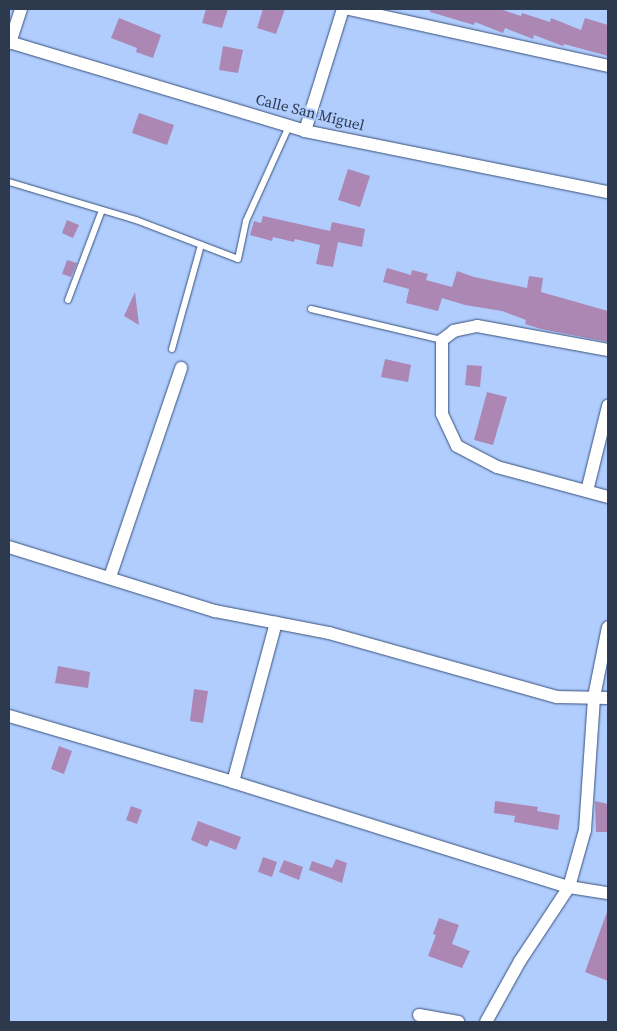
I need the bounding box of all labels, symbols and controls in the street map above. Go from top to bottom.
street label: Calle San Miguel [254,90,366,134]

